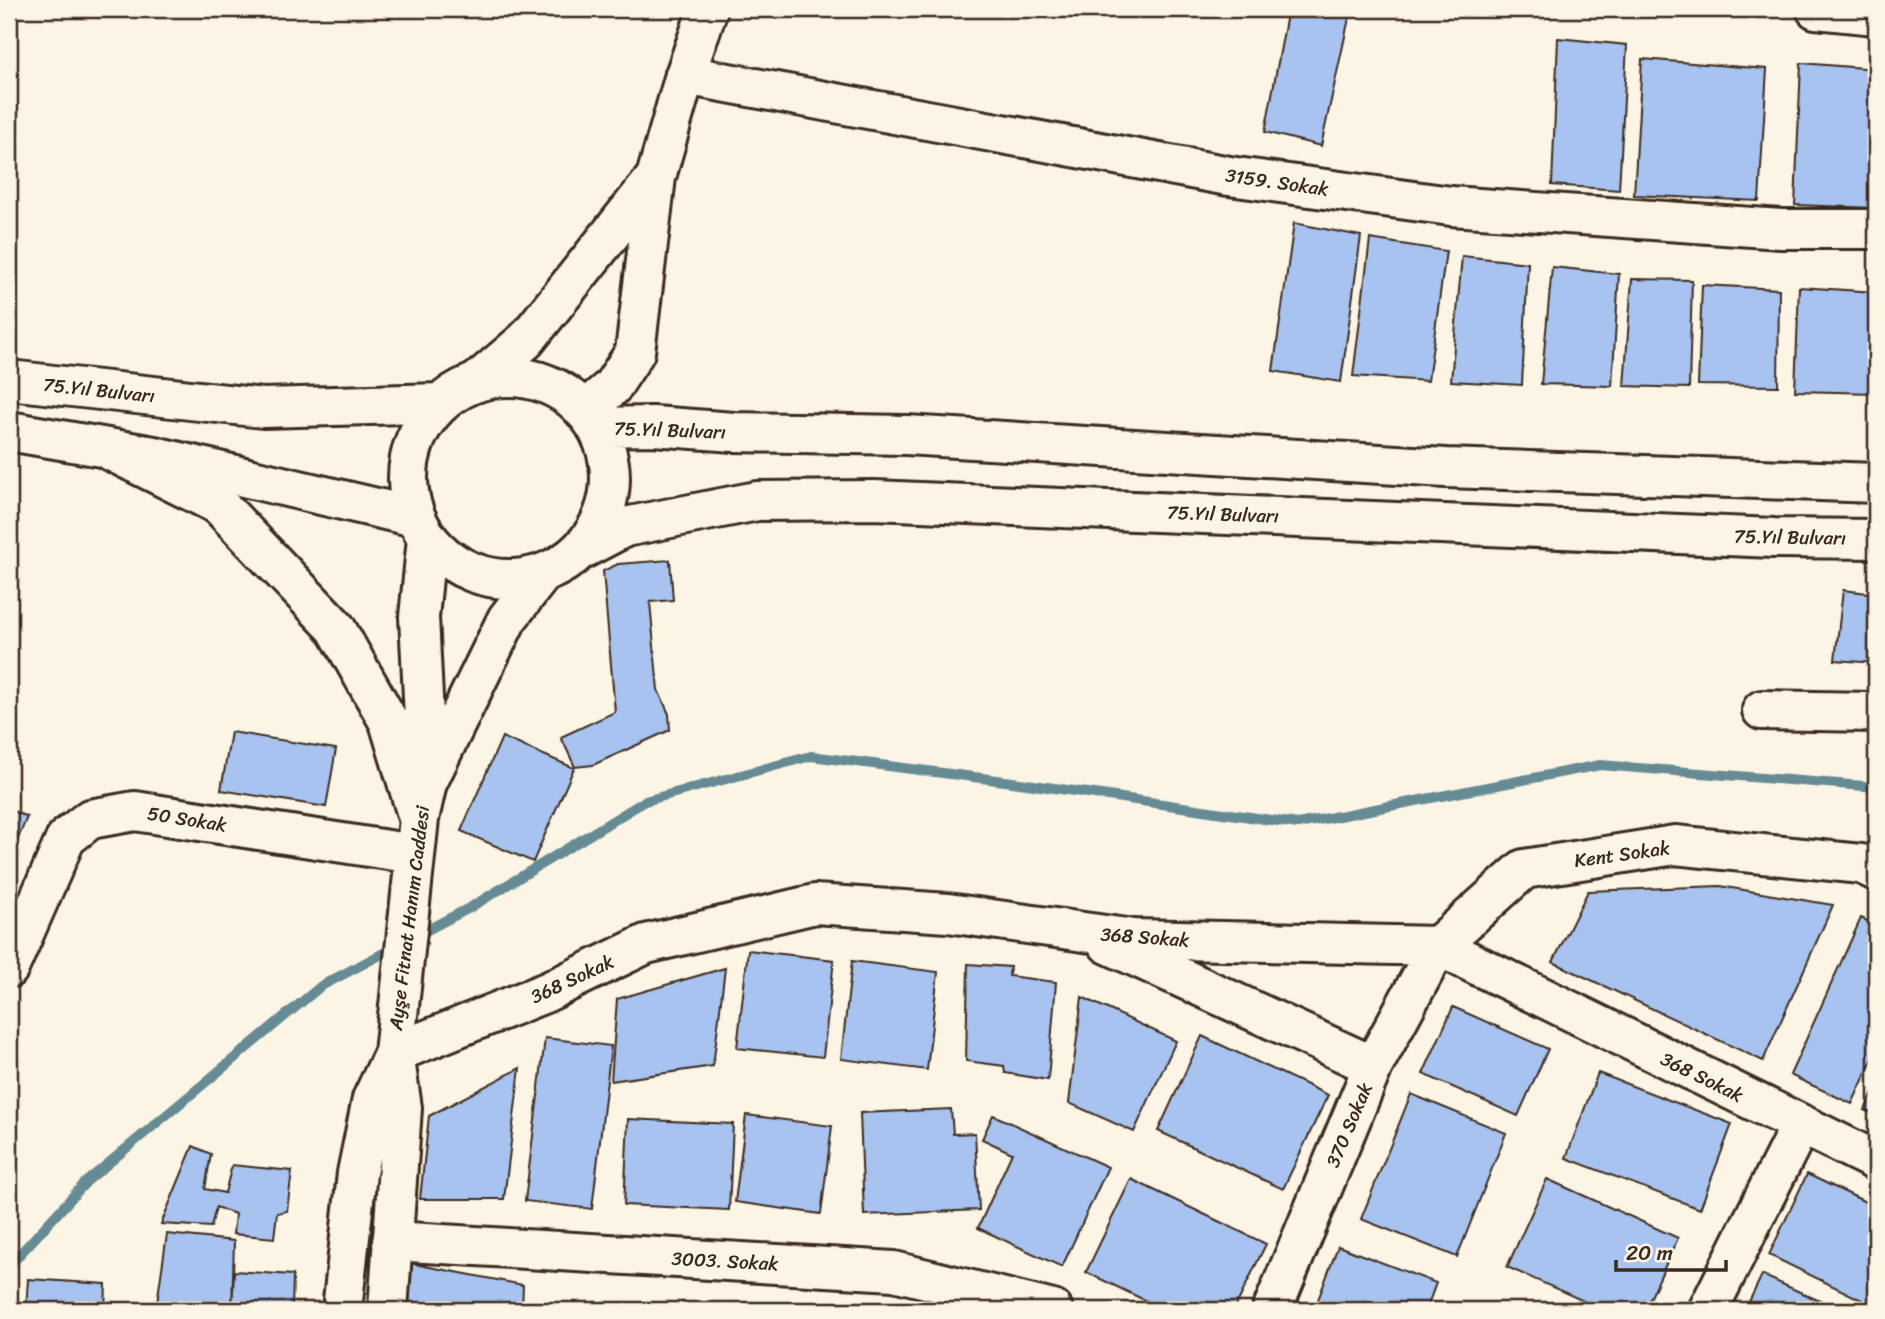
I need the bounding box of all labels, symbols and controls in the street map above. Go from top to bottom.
street label: 3159. Sokak [1223,158,1331,206]
street label: 75.Yıl Bulvarı [41,368,157,412]
street label: 75.Yıl Bulvarı [613,412,727,448]
street label: 75.Yıl Bulvarı [1166,496,1280,532]
street label: 75.Yıl Bulvarı [1734,520,1846,554]
street label: 50 Sokak [145,796,229,842]
street label: Ayşe Fitnat Hanım Caddesi [379,803,439,1033]
street label: Kent Sokak [1572,831,1673,877]
street label: 368 Sokak [1099,917,1191,957]
street label: 368 Sokak [525,945,619,1013]
street label: 368 Sokak [1655,1043,1749,1111]
street label: 370 Sokak [1316,1077,1382,1173]
scale bar [1616,1228,1726,1272]
text: 20 m [1626,1234,1673,1272]
street label: 3003. Sokak [671,1242,779,1280]

